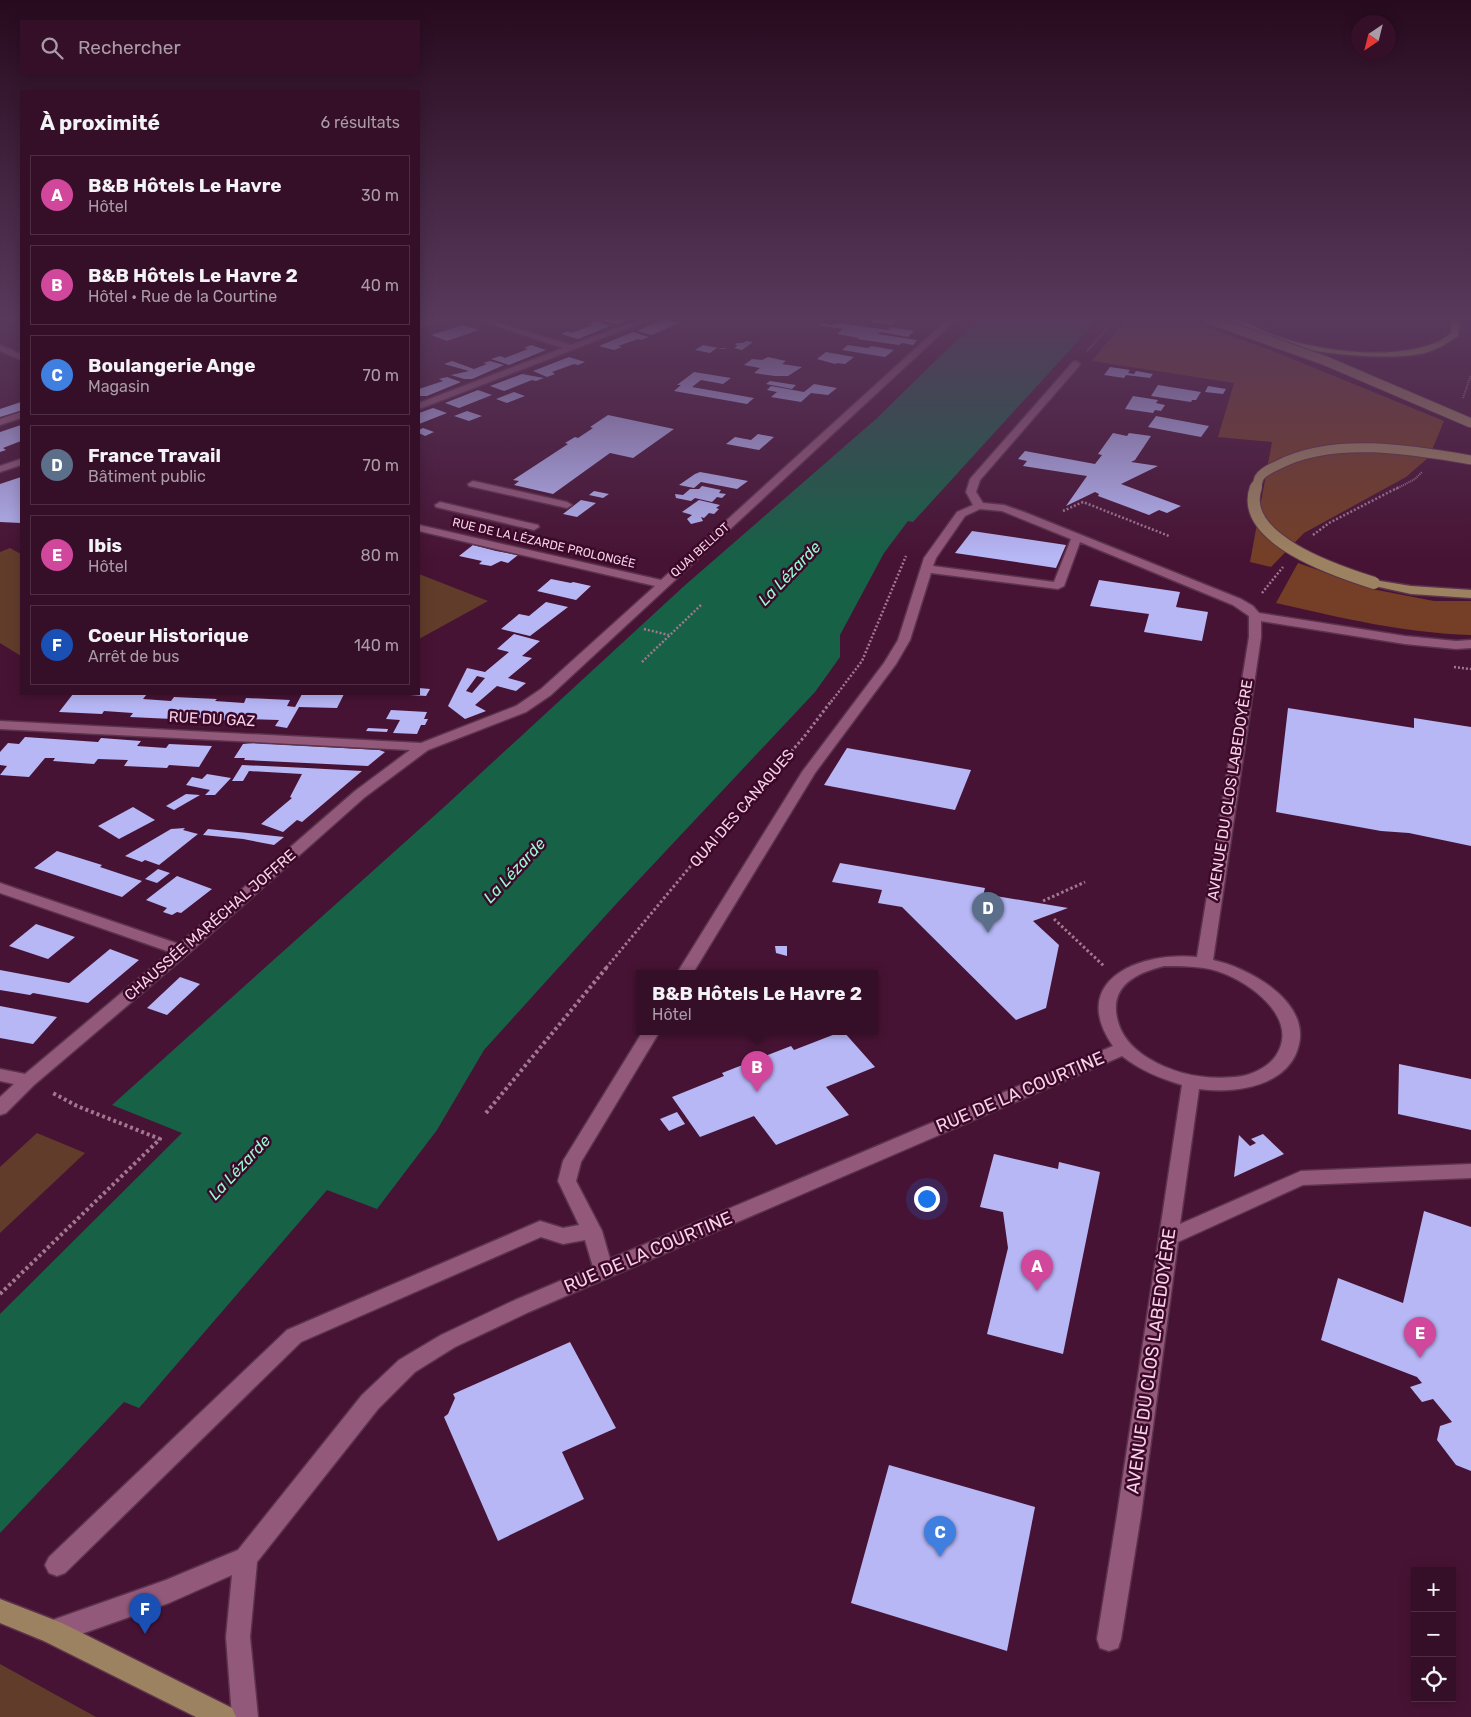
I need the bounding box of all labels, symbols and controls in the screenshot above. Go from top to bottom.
north arrow [1351,15,1396,60]
search box [20,20,420,75]
icon: search [38,34,66,62]
text: Rechercher [78,36,181,59]
text: À proximité [40,110,160,135]
text: 6 résultats [320,113,400,132]
text: B&B Hôtels Le Havre [88,174,282,197]
text: A [51,186,63,205]
text: 30 m [361,186,399,205]
text: Hôtel [88,197,128,216]
text: B&B Hôtels Le Havre 2 [88,264,298,287]
text: B [51,276,63,295]
text: 40 m [361,276,399,295]
text: Hôtel · Rue de la Courtine [88,287,277,306]
text: Boulangerie Ange [88,354,255,377]
text: C [51,366,63,385]
text: 70 m [362,366,399,385]
text: Magasin [88,377,150,396]
text: France Travail [88,444,221,467]
text: D [51,456,63,475]
text: 70 m [362,456,399,475]
text: Bâtiment public [88,467,206,486]
street label: RUE DE LA LÉZARDE PROLONGÉE [451,515,637,571]
street label: QUAI BELLOT [668,520,732,580]
text: Ibis [88,534,122,557]
water label: La Lézarde [754,537,825,609]
text: E [52,546,62,565]
text: 80 m [361,546,399,565]
text: Hôtel [88,557,128,576]
text: Coeur Historique [88,624,249,647]
text: F [52,636,62,655]
text: 140 m [354,636,399,655]
text: Arrêt de bus [88,647,180,666]
street label: AVENUE DU CLOS LABEDOYÈRE [1204,678,1256,902]
street label: RUE DU GAZ [168,708,256,730]
street label: QUAI DES CANAQUES [686,745,798,871]
water label: La Lézarde [480,834,549,907]
street label: CHAUSSÉE MARÉCHAL JOFFRE [121,846,299,1004]
pin: D [972,892,1004,933]
popup [636,970,878,1035]
text: B&B Hôtels Le Havre 2 [652,982,862,1005]
text: Hôtel [652,1005,692,1024]
street label: RUE DE LA COURTINE [933,1047,1107,1137]
pin: B [741,1051,773,1092]
water label: La Lézarde [205,1131,274,1204]
your location [914,1186,940,1212]
street label: RUE DE LA COURTINE [561,1207,735,1297]
street label: AVENUE DU CLOS LABEDOYÈRE [1121,1227,1181,1495]
pin: A [1021,1250,1053,1291]
pin: E [1404,1317,1436,1358]
pin: C [924,1516,956,1557]
map controls [1411,1567,1456,1702]
button: + [1411,1567,1456,1612]
pin: F [129,1593,161,1634]
button: − [1411,1612,1456,1657]
button: locate [1411,1657,1456,1702]

